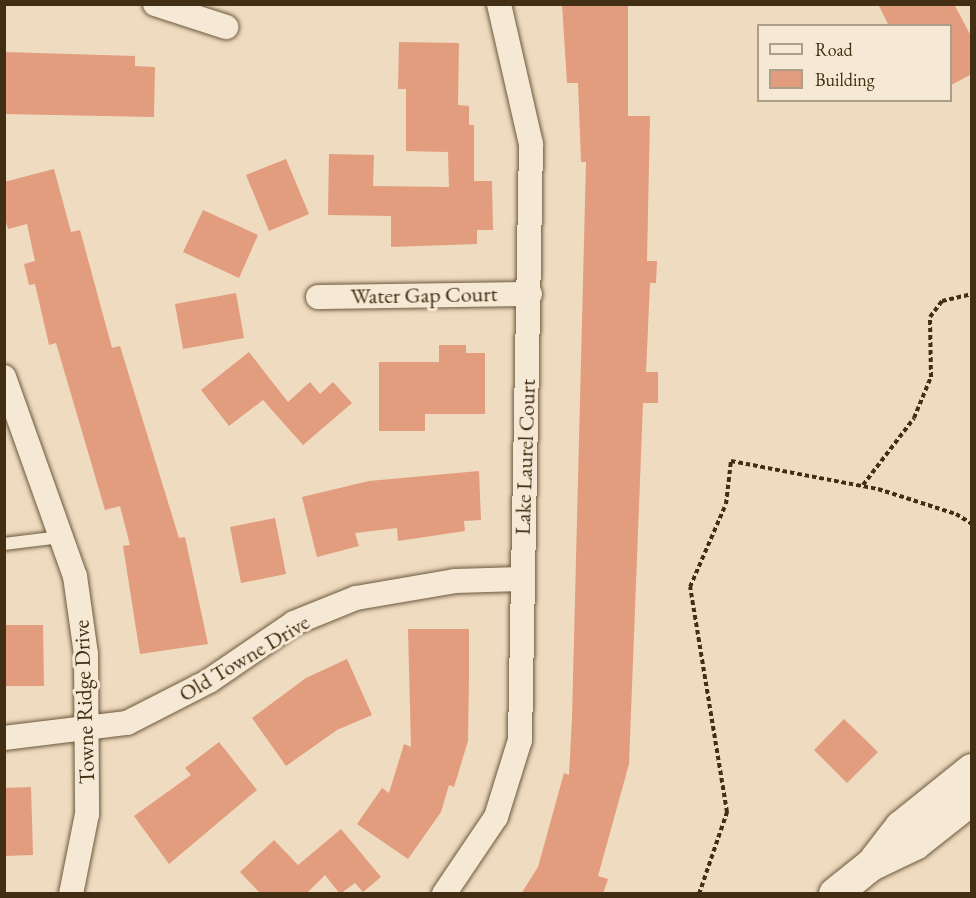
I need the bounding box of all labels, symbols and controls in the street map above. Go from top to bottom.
legend [757,24,952,102]
text: Road [815,38,853,61]
text: Building [815,68,875,91]
street label: Water Gap Court [350,281,498,309]
street label: Lake Laurel Court [509,379,541,535]
street label: Old Towne Drive [174,609,314,707]
street label: Towne Ridge Drive [68,619,100,785]

